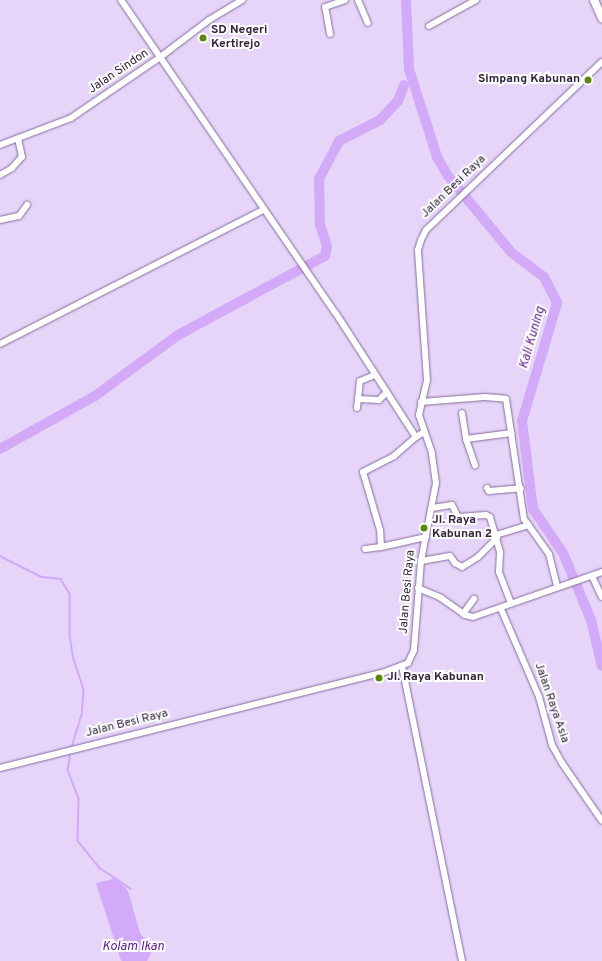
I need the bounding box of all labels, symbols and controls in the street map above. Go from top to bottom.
place label: SD Negeri Kertirejo [211,24,267,52]
marker: SD Negeri Kertirejo [198,33,208,43]
street label: Jalan Sindon [86,47,152,97]
place label: Simpang Kabunan [478,73,580,87]
marker: Simpang Kabunan [583,75,593,85]
street label: Jalan Besi Raya [419,152,489,222]
water label: Kali Kuning [517,305,549,371]
place label: Jl. Raya Kabunan 2 [432,514,492,542]
marker: Jl. Raya Kabunan 2 [419,523,429,533]
street label: Jalan Besi Raya [397,549,419,635]
street label: Jalan Raya Asia [530,661,572,745]
place label: Jl. Raya Kabunan [387,671,484,685]
marker: Jl. Raya Kabunan [374,673,384,683]
street label: Jalan Besi Raya [84,707,170,741]
water label: Kolam Ikan [102,939,164,955]

